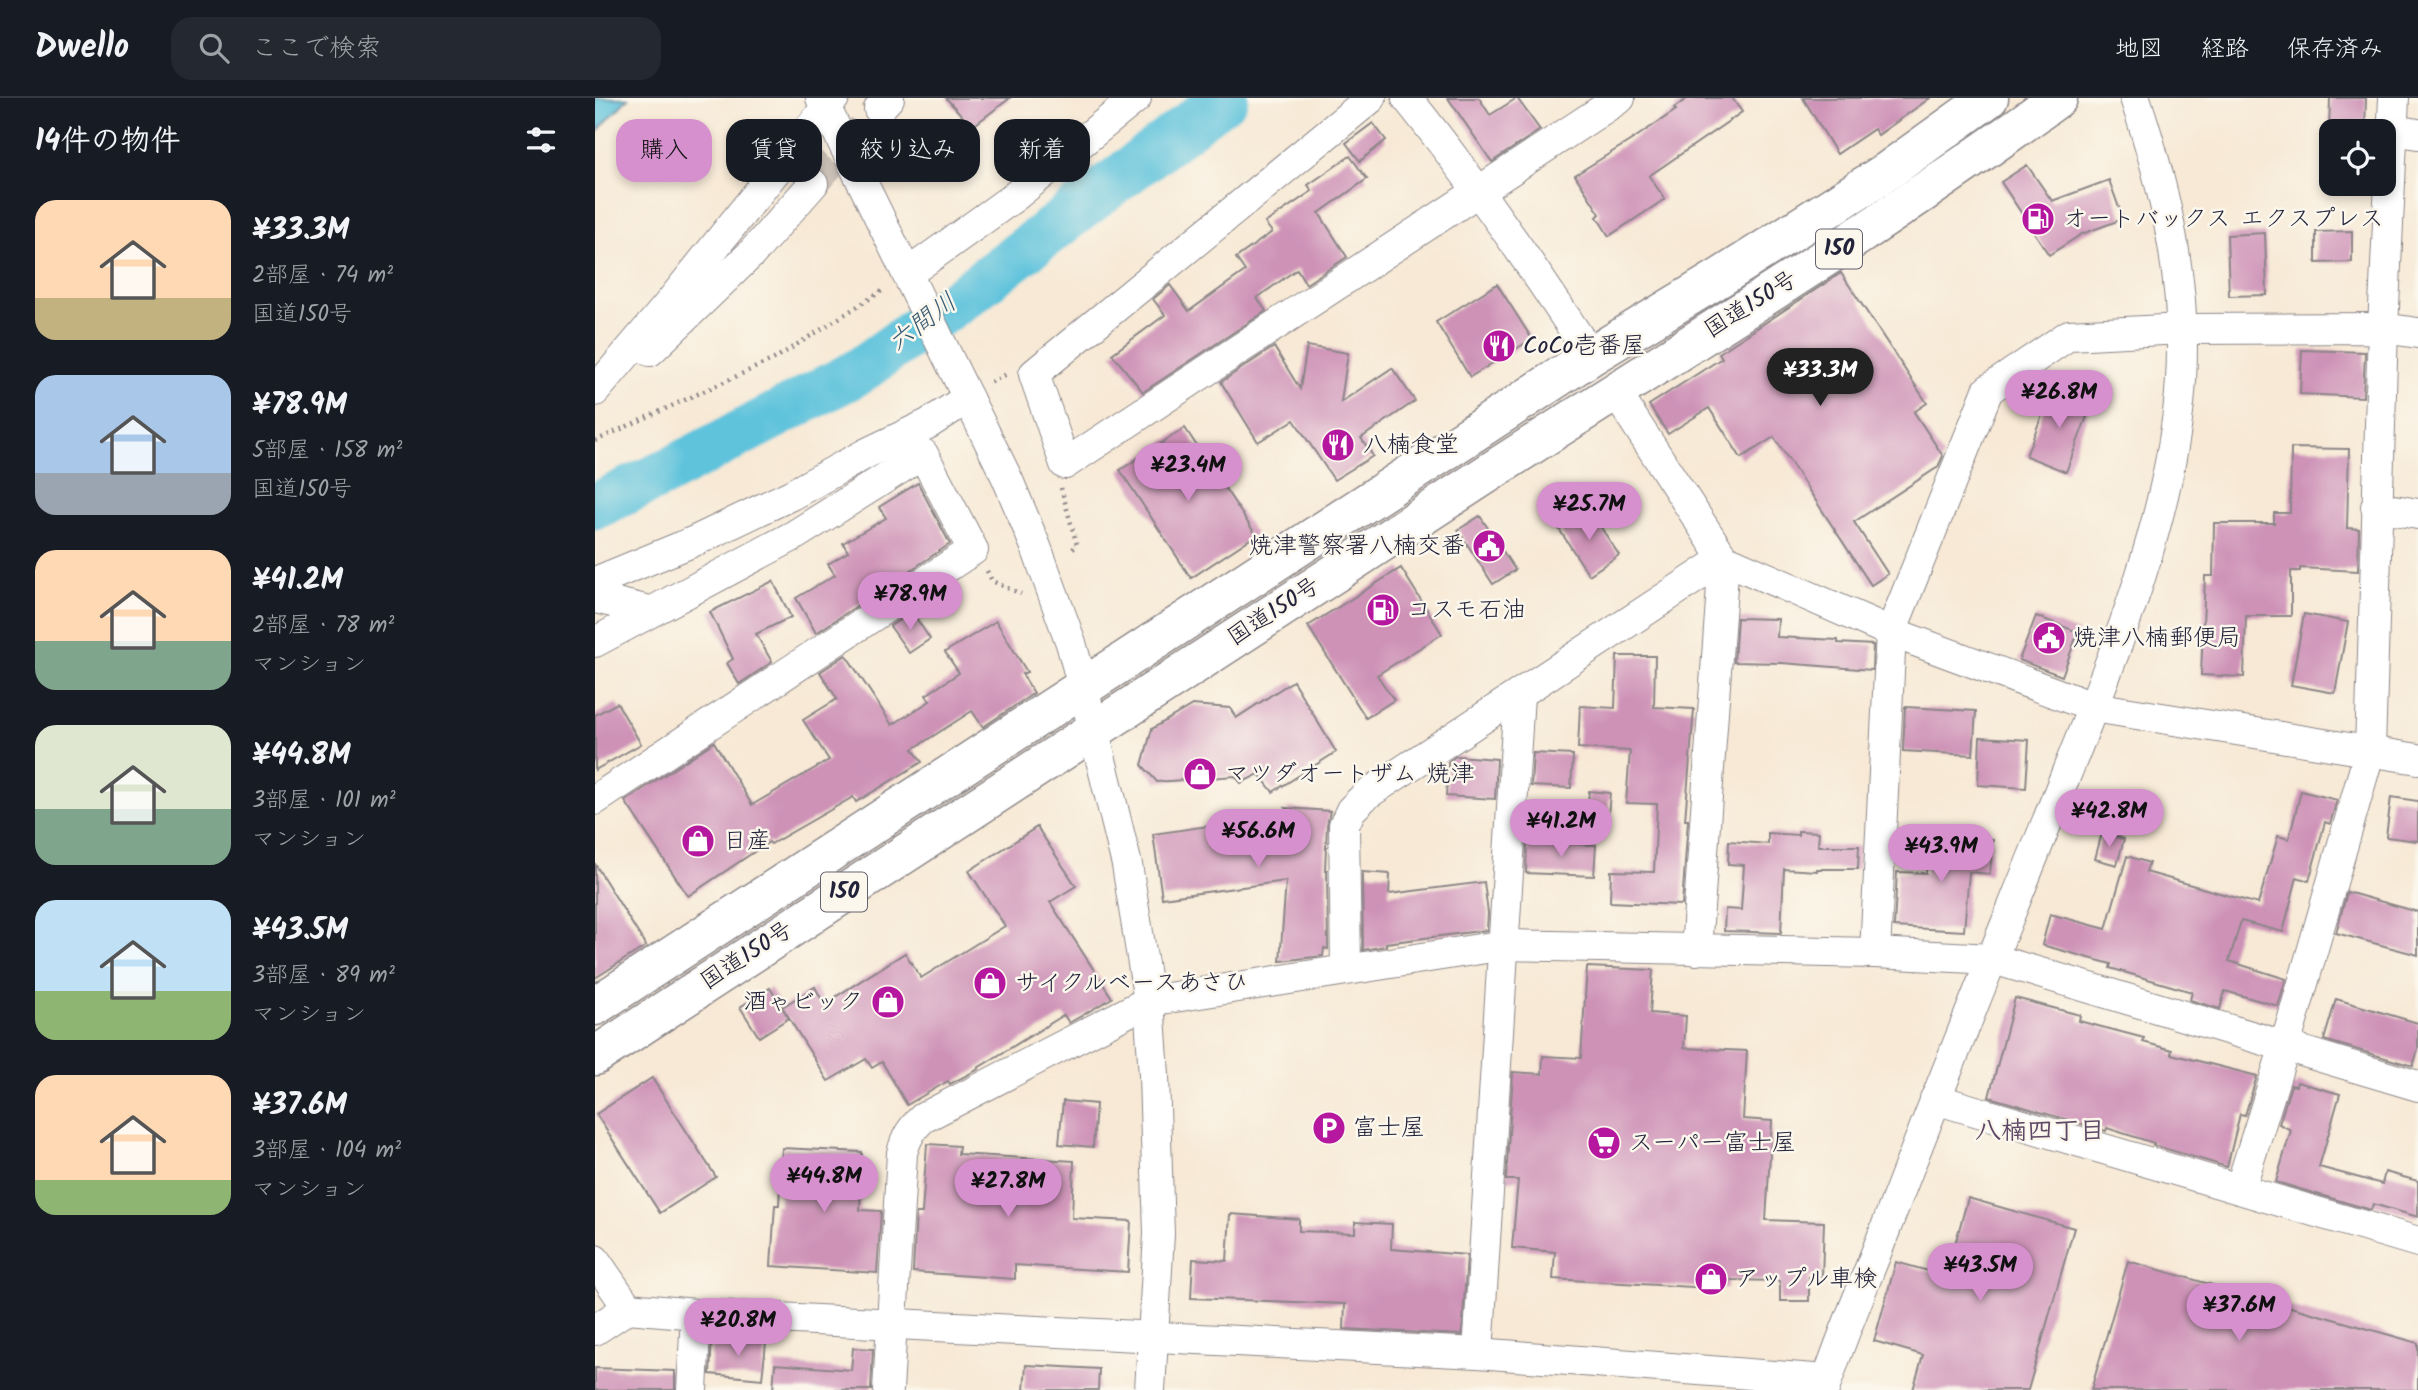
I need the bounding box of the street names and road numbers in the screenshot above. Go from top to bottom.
road number: 150 [1816,230,1862,268]
street label: 国道150号 [1696,261,1806,349]
street label: 国道150号 [1220,567,1328,657]
road number: 150 [821,872,867,912]
street label: 国道150号 [693,911,801,1001]

